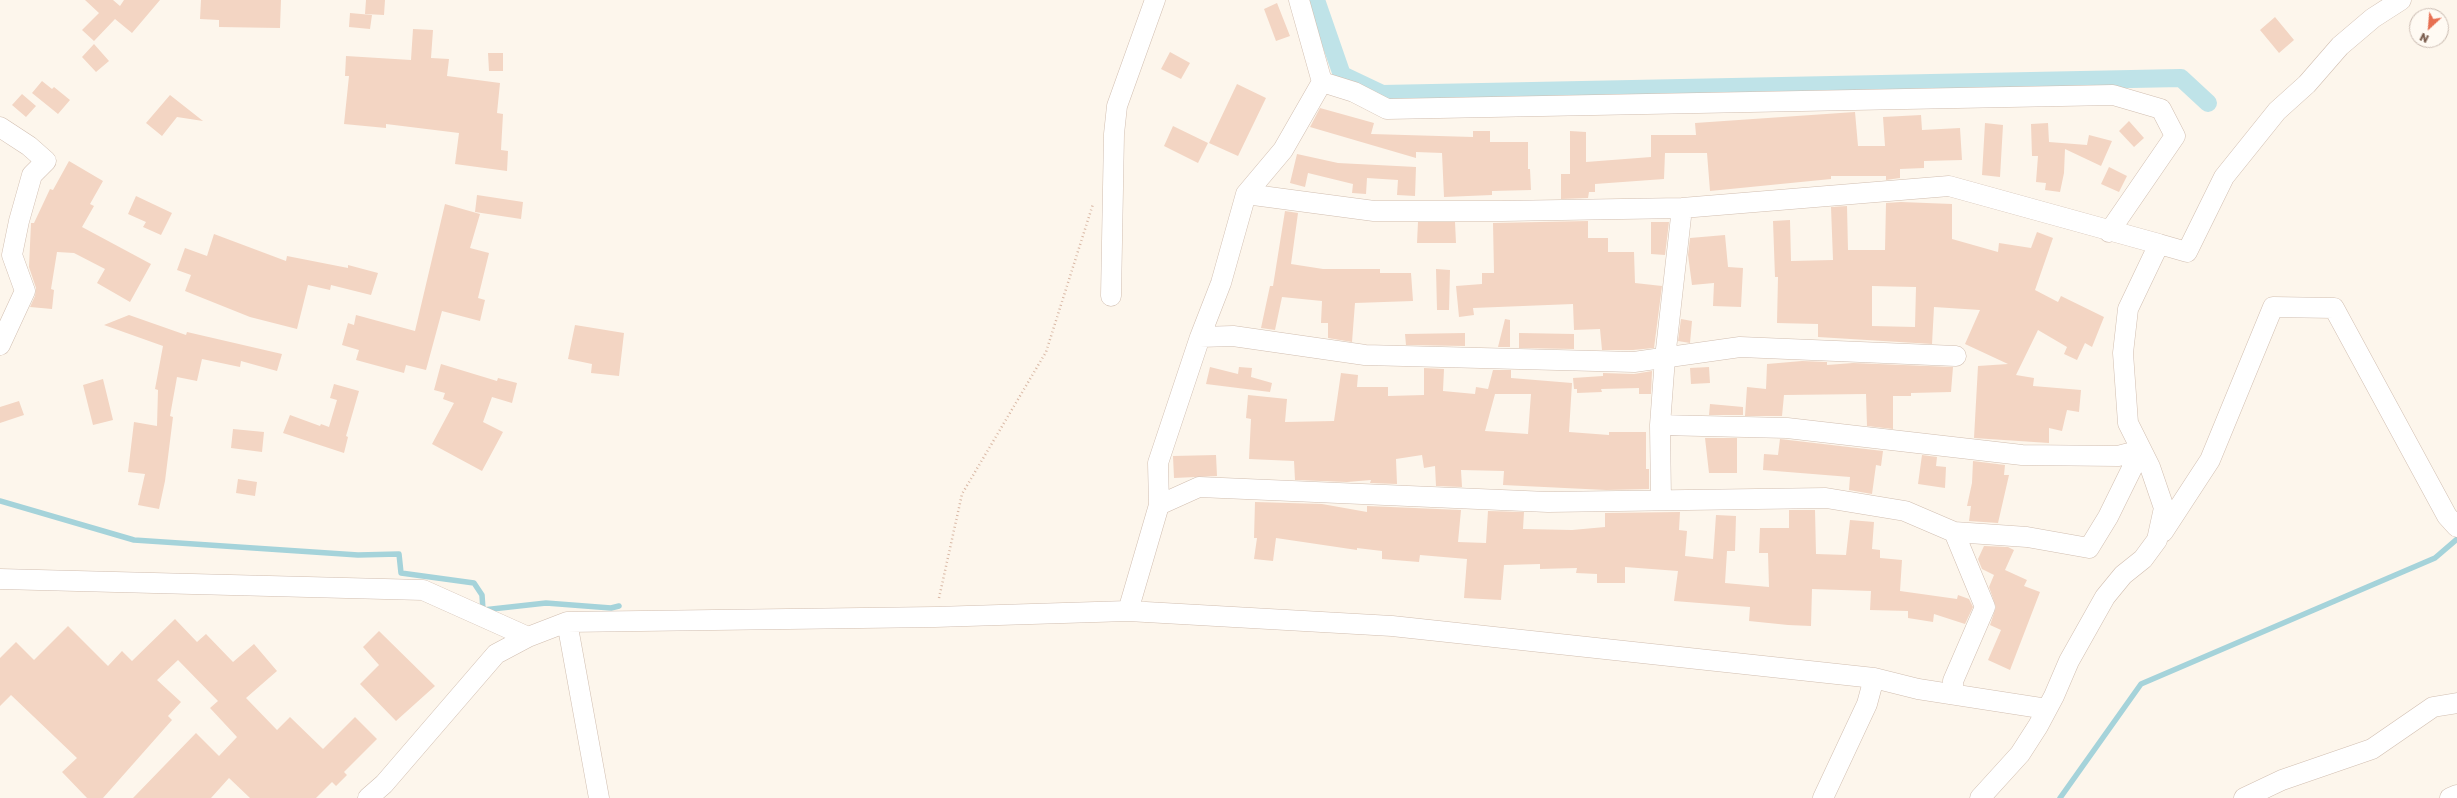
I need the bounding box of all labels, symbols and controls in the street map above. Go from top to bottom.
north arrow [2409,8,2449,48]
text: N [2417,31,2431,46]

